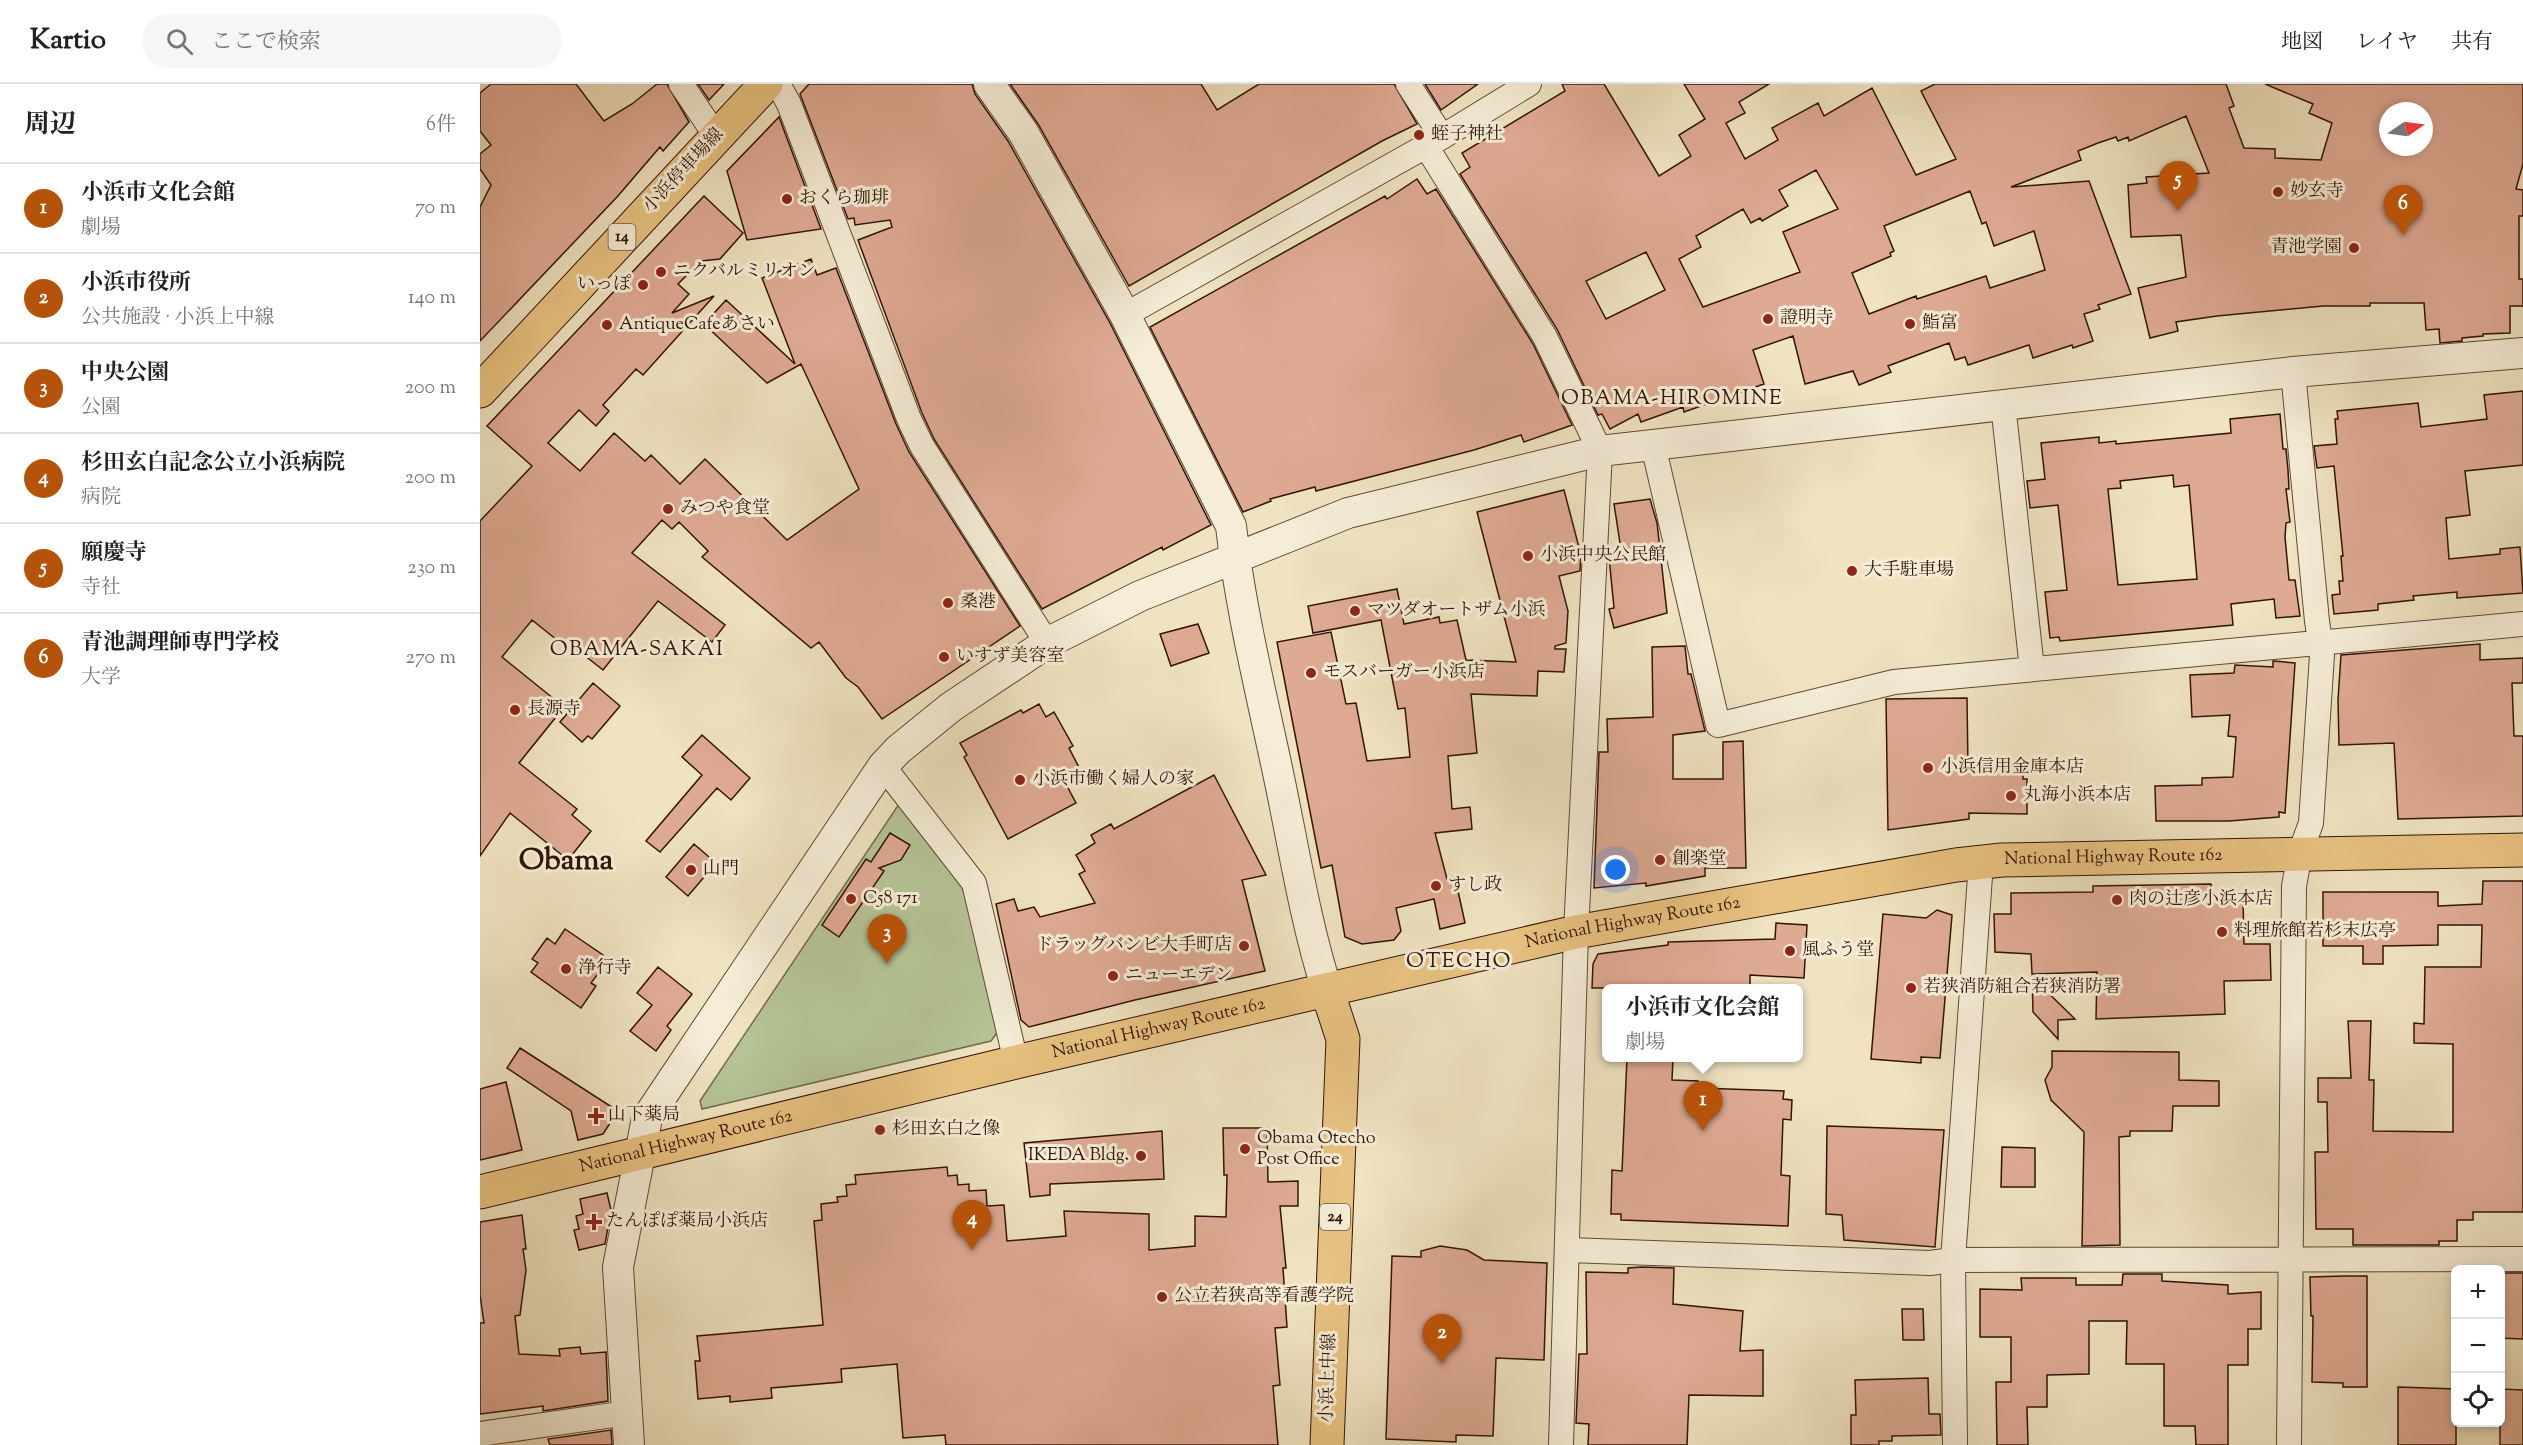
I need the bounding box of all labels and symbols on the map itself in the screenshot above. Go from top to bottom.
north arrow [2379,102,2433,156]
place label: 蛭子神社 [1431,122,1503,148]
street label: 小浜停車場線 [638,123,730,219]
marker: 蛭子神社 [1412,128,1426,142]
pin: 5 [2158,162,2198,211]
place label: 妙玄寺 [2290,179,2344,205]
marker: 妙玄寺 [2271,185,2285,199]
place label: おくら珈琲 [799,186,889,212]
pin: 6 [2384,186,2422,235]
marker: おくら珈琲 [780,192,794,206]
road number: 14 [608,224,636,250]
place label: 青池学園 [2270,235,2342,261]
marker: 青池学園 [2347,241,2361,255]
place label: ニクバルミリオン [673,259,816,285]
marker: ニクバルミリオン [654,265,668,279]
place label: いっぽ [577,272,631,298]
marker: いっぽ [636,278,650,292]
place label: 證明寺 [1780,306,1834,332]
place label: 鮨富 [1922,311,1958,337]
place label: AntiqueCafeあさい [619,312,775,338]
marker: 證明寺 [1761,312,1775,326]
marker: 鮨富 [1903,317,1917,331]
marker: AntiqueCafeあさい [600,318,614,332]
district label: OBAMA-HIROMINE [1561,384,1783,414]
place label: みつや食堂 [680,496,770,522]
marker: みつや食堂 [661,502,675,516]
place label: 小浜中央公民館 [1540,543,1666,569]
marker: 小浜中央公民館 [1521,549,1535,563]
place label: 大手駐車場 [1864,558,1954,584]
marker: 大手駐車場 [1845,564,1859,578]
place label: 桑港 [960,590,996,616]
marker: 桑港 [941,596,955,610]
place label: マツダオートザム小浜 [1367,598,1545,624]
marker: マツダオートザム小浜 [1348,604,1362,618]
district label: OBAMA-SAKAI [550,635,724,665]
place label: いすず美容室 [956,644,1064,670]
marker: いすず美容室 [937,650,951,664]
place label: モスバーガー小浜店 [1323,660,1485,686]
marker: モスバーガー小浜店 [1304,666,1318,680]
place label: 長源寺 [527,697,581,723]
marker: 長源寺 [508,703,522,717]
place label: 小浜信用金庫本店 [1940,755,2084,781]
marker: 小浜信用金庫本店 [1921,761,1935,775]
place label: 小浜市働く婦人の家 [1032,767,1194,793]
marker: 小浜市働く婦人の家 [1013,773,1027,787]
place label: 丸海小浜本店 [2023,783,2131,809]
marker: 丸海小浜本店 [2004,789,2018,803]
district label: Obama [519,840,613,883]
street label: National Highway Route 162 [2004,843,2223,873]
place label: 創楽堂 [1672,847,1726,873]
marker: 創楽堂 [1653,853,1667,867]
your location [1601,855,1630,884]
place label: 山門 [703,857,739,883]
marker: 山門 [684,863,698,877]
place label: すし政 [1448,873,1502,899]
marker: すし政 [1429,879,1443,893]
place label: C58 171 [863,886,918,912]
place label: 肉の辻彦小浜本店 [2129,887,2273,913]
street label: National Highway Route 162 [1523,890,1743,956]
marker: C58 171 [844,892,858,906]
marker: 肉の辻彦小浜本店 [2110,893,2124,907]
pin: 3 [868,914,906,964]
place label: 料理旅館若杉末広亭 [2234,919,2396,945]
marker: 料理旅館若杉末広亭 [2215,925,2229,939]
place label: ドラッグバンビ大手町店 [1035,933,1232,959]
place label: 風ふう堂 [1802,938,1874,964]
marker: ドラッグバンビ大手町店 [1237,939,1251,953]
marker: 風ふう堂 [1783,944,1797,958]
district label: OTECHO [1406,947,1512,977]
place label: 浄行寺 [578,956,632,982]
marker: 浄行寺 [559,962,573,976]
place label: ニューエデン [1125,963,1233,989]
marker: ニューエデン [1106,969,1120,983]
place label: 若狭消防組合若狭消防署 [1923,975,2121,1001]
marker: 若狭消防組合若狭消防署 [1904,981,1918,995]
street label: National Highway Route 162 [1049,991,1269,1066]
pin: 1 [1684,1082,1722,1131]
place label: 山下薬局 [608,1103,680,1129]
street label: National Highway Route 162 [577,1104,796,1180]
marker: 山下薬局 [589,1109,603,1123]
place label: 杉田玄白之像 [892,1117,1000,1143]
marker: 杉田玄白之像 [873,1123,887,1137]
place label: Obama Otecho Post Office [1257,1126,1376,1173]
marker: Obama Otecho Post Office [1238,1142,1252,1156]
place label: IKEDA Bldg. [1028,1143,1129,1169]
marker: IKEDA Bldg. [1134,1149,1148,1163]
pin: 4 [952,1200,992,1250]
road number: 24 [1320,1204,1350,1230]
place label: たんぽぽ薬局小浜店 [606,1209,768,1235]
marker: たんぽぽ薬局小浜店 [587,1215,601,1229]
place label: 公立若狭高等看護学院 [1174,1284,1354,1310]
marker: 公立若狭高等看護学院 [1155,1290,1169,1304]
pin: 2 [1422,1314,1462,1364]
street label: 小浜上中線 [1314,1333,1344,1423]

